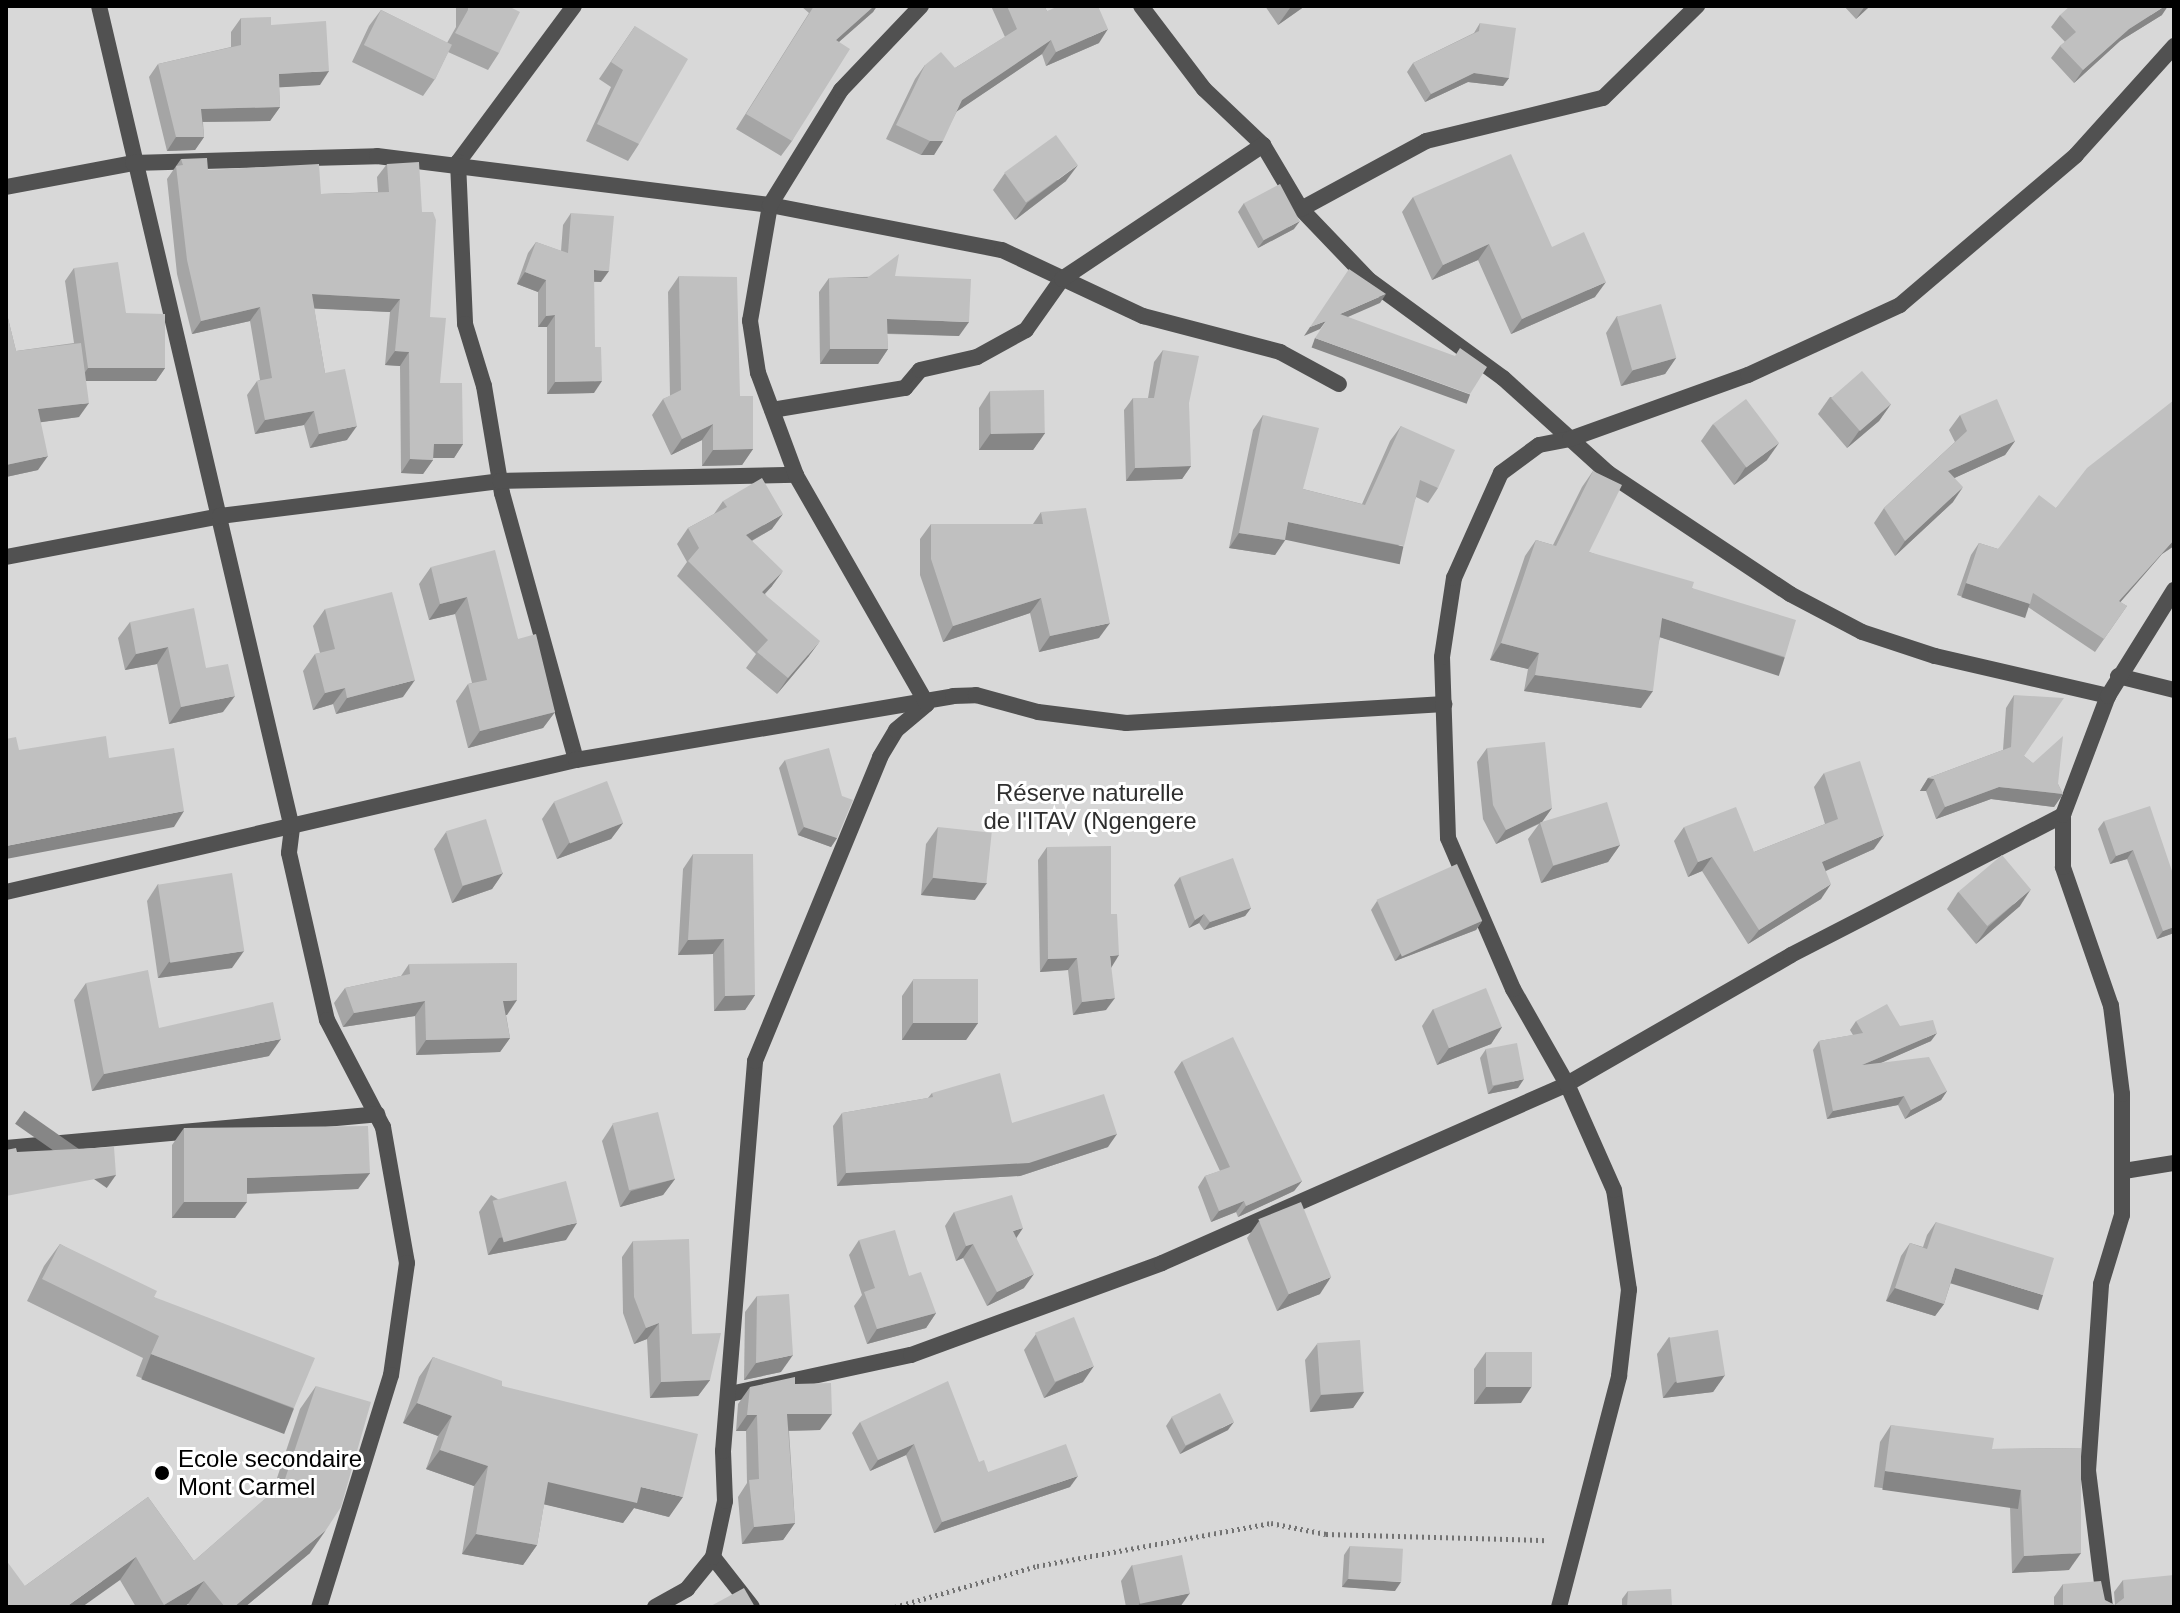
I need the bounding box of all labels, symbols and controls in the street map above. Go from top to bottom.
park label: Réserve naturelle de l'ITAV (Ngengere [983,779,1197,835]
place label: Ecole secondaire Mont Carmel [178,1445,362,1501]
marker: Ecole secondaire Mont Carmel [153,1464,171,1482]

